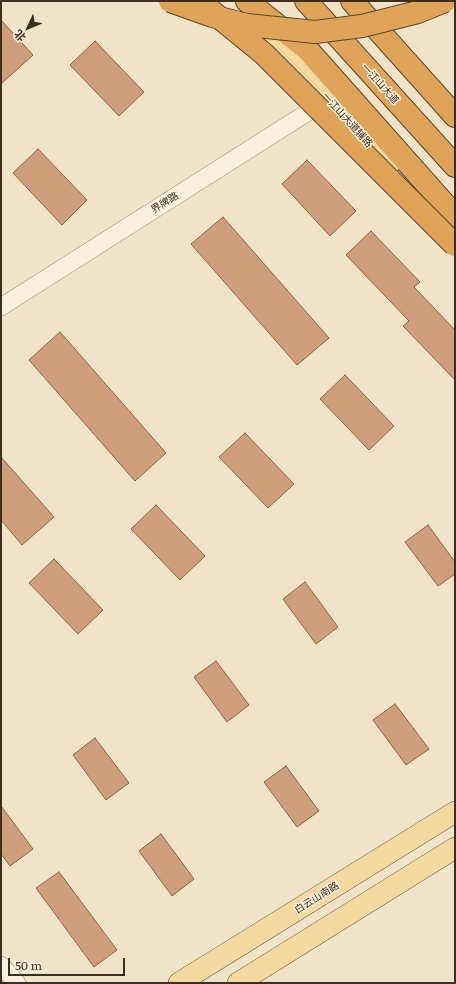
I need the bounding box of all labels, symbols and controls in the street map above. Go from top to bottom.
north arrow [8,8,48,48]
text: 北 [10,27,29,46]
street label: 一江山大道 [359,61,401,107]
street label: 一江山大道辅路 [319,90,375,150]
street label: 界牌路 [149,190,181,216]
street label: 白云山南路 [293,880,341,916]
scale bar [10,950,127,976]
text: 50 m [15,956,42,974]

